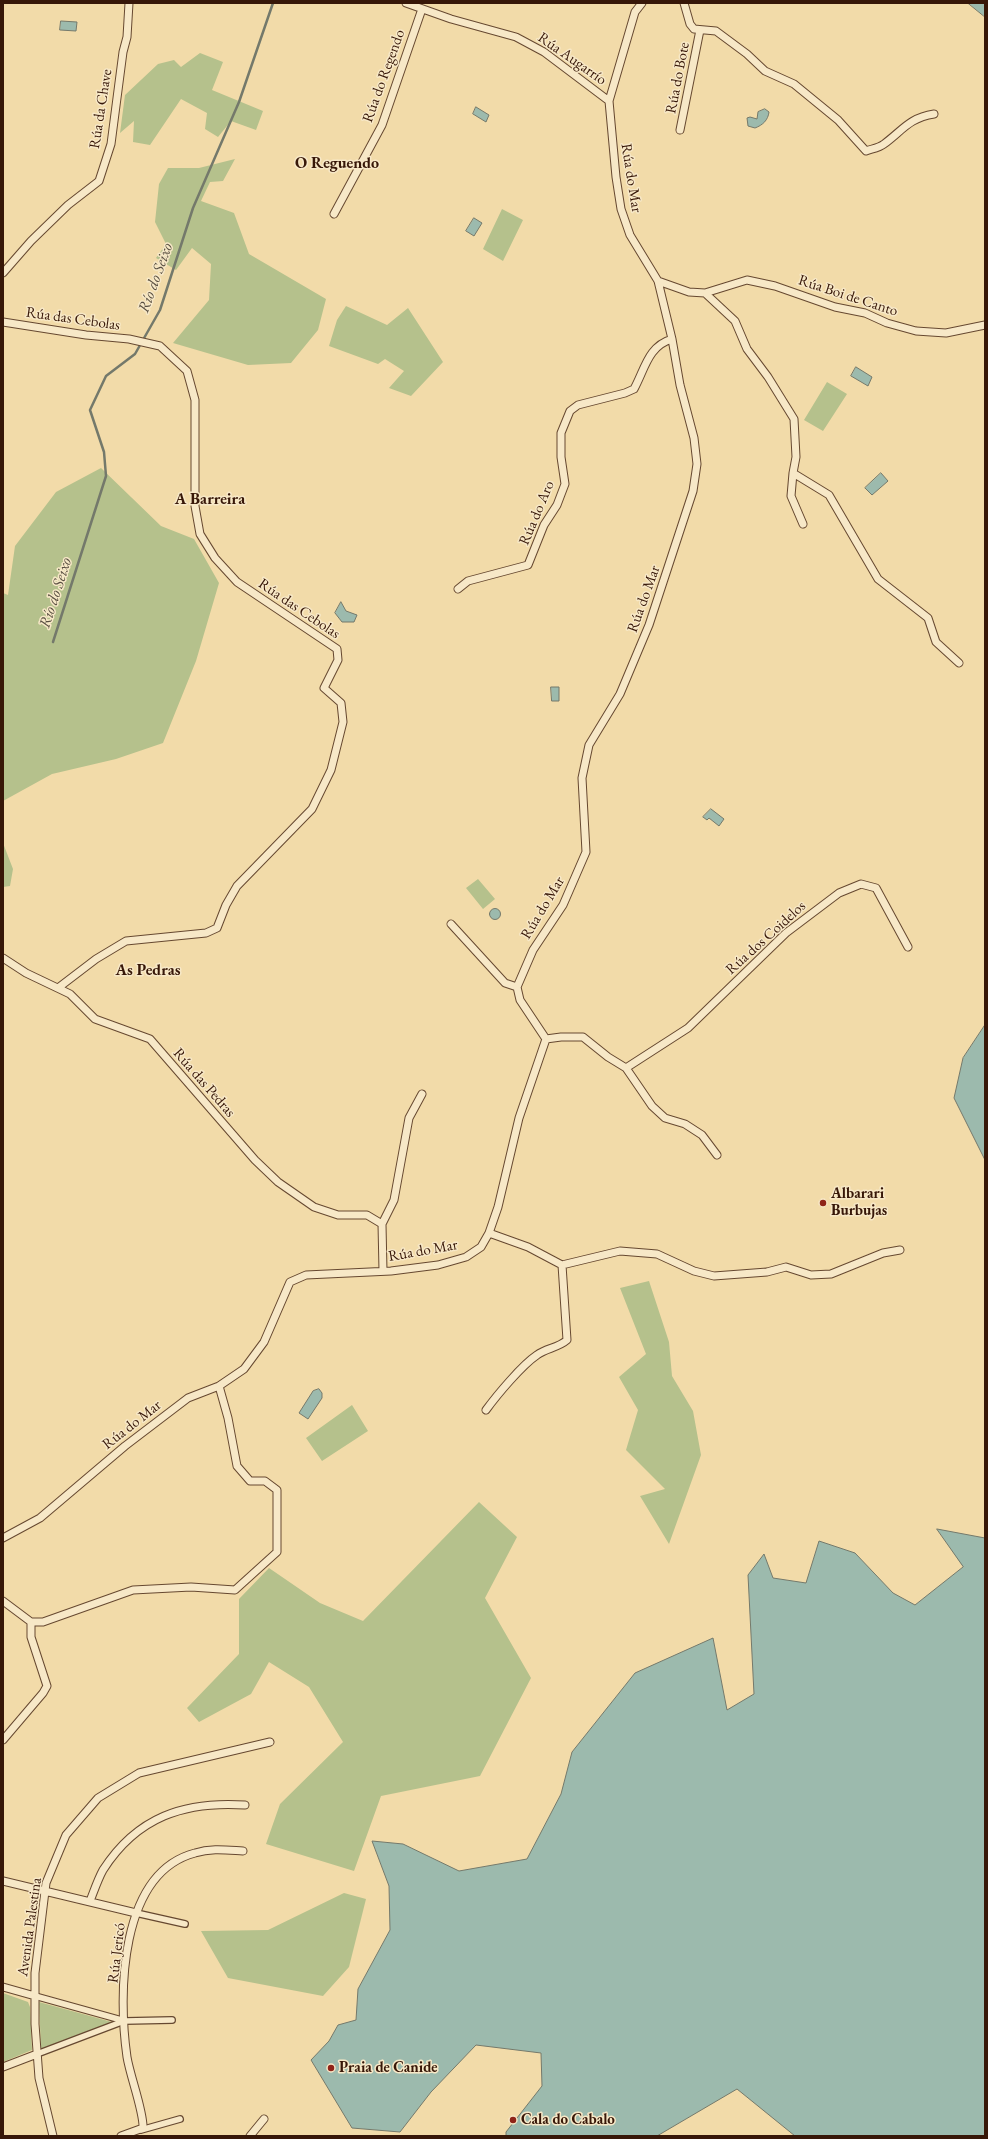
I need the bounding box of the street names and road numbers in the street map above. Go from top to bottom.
street label: Rúa do Regendo [359,27,409,125]
street label: Rúa Augarrío [534,29,610,89]
street label: Rúa do Bote [662,41,694,115]
street label: Rúa da Chave [86,68,116,150]
street label: Rúa do Mar [617,142,645,214]
street label: Rúa Boi de Canto [796,271,900,321]
street label: Rúa das Cebolas [25,303,121,335]
street label: Rúa do Aro [515,478,559,548]
street label: Rúa do Mar [624,563,664,635]
street label: Rúa das Cebolas [255,575,343,643]
street label: Rúa do Mar [517,873,569,943]
street label: Rúa dos Coidelos [722,897,810,979]
street label: Rúa das Pedras [169,1045,239,1121]
street label: Rúa do Mar [387,1236,459,1266]
street label: Rúa do Mar [99,1396,165,1454]
street label: Avenida Palestina [14,1876,46,1978]
street label: Rúa Jericó [104,1922,130,1984]

